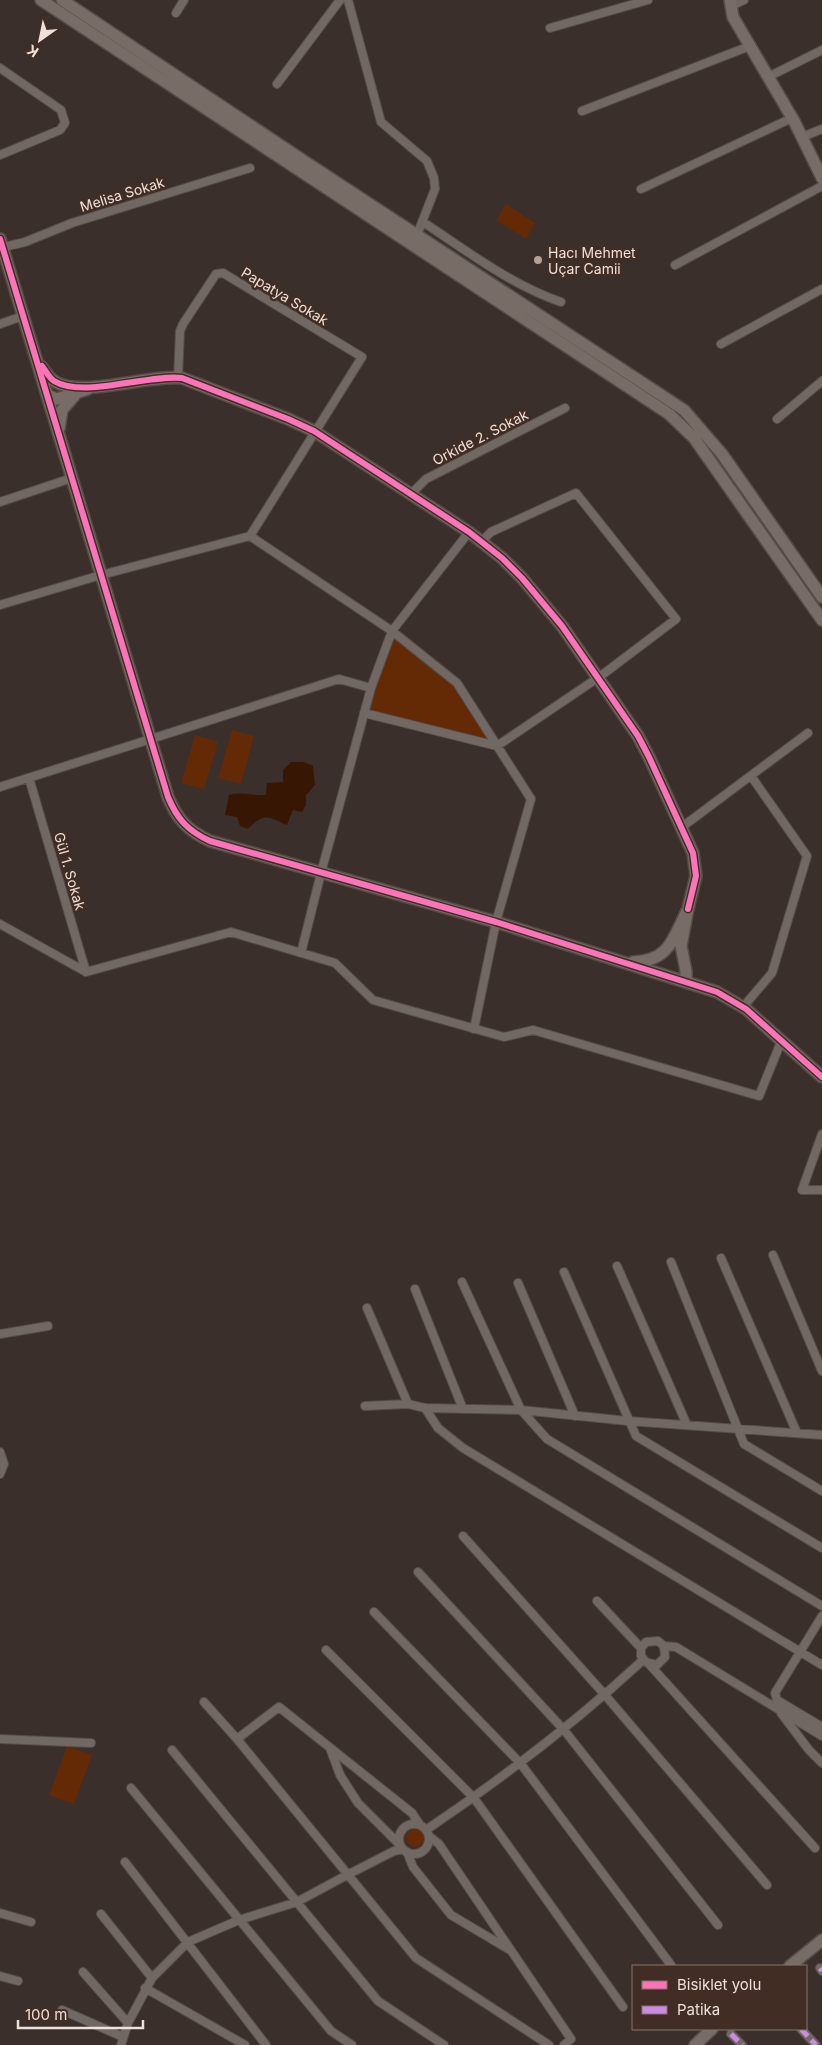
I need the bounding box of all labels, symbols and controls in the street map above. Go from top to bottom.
north arrow [15,15,65,65]
text: K [24,41,42,61]
street label: Melisa Sokak [78,173,167,215]
place label: Hacı Mehmet Uçar Camii [548,244,636,277]
marker: Hacı Mehmet Uçar Camii [532,254,544,266]
street label: Papatya Sokak [238,263,332,329]
street label: Orkide 2. Sokak [429,405,531,468]
street label: Gül 1. Sokak [51,830,89,912]
legend [632,1965,807,2030]
text: Bisiklet yolu [677,1975,761,1994]
scale bar [18,1998,142,2030]
text: Patika [677,2000,720,2019]
text: 100 m [25,2005,67,2024]

